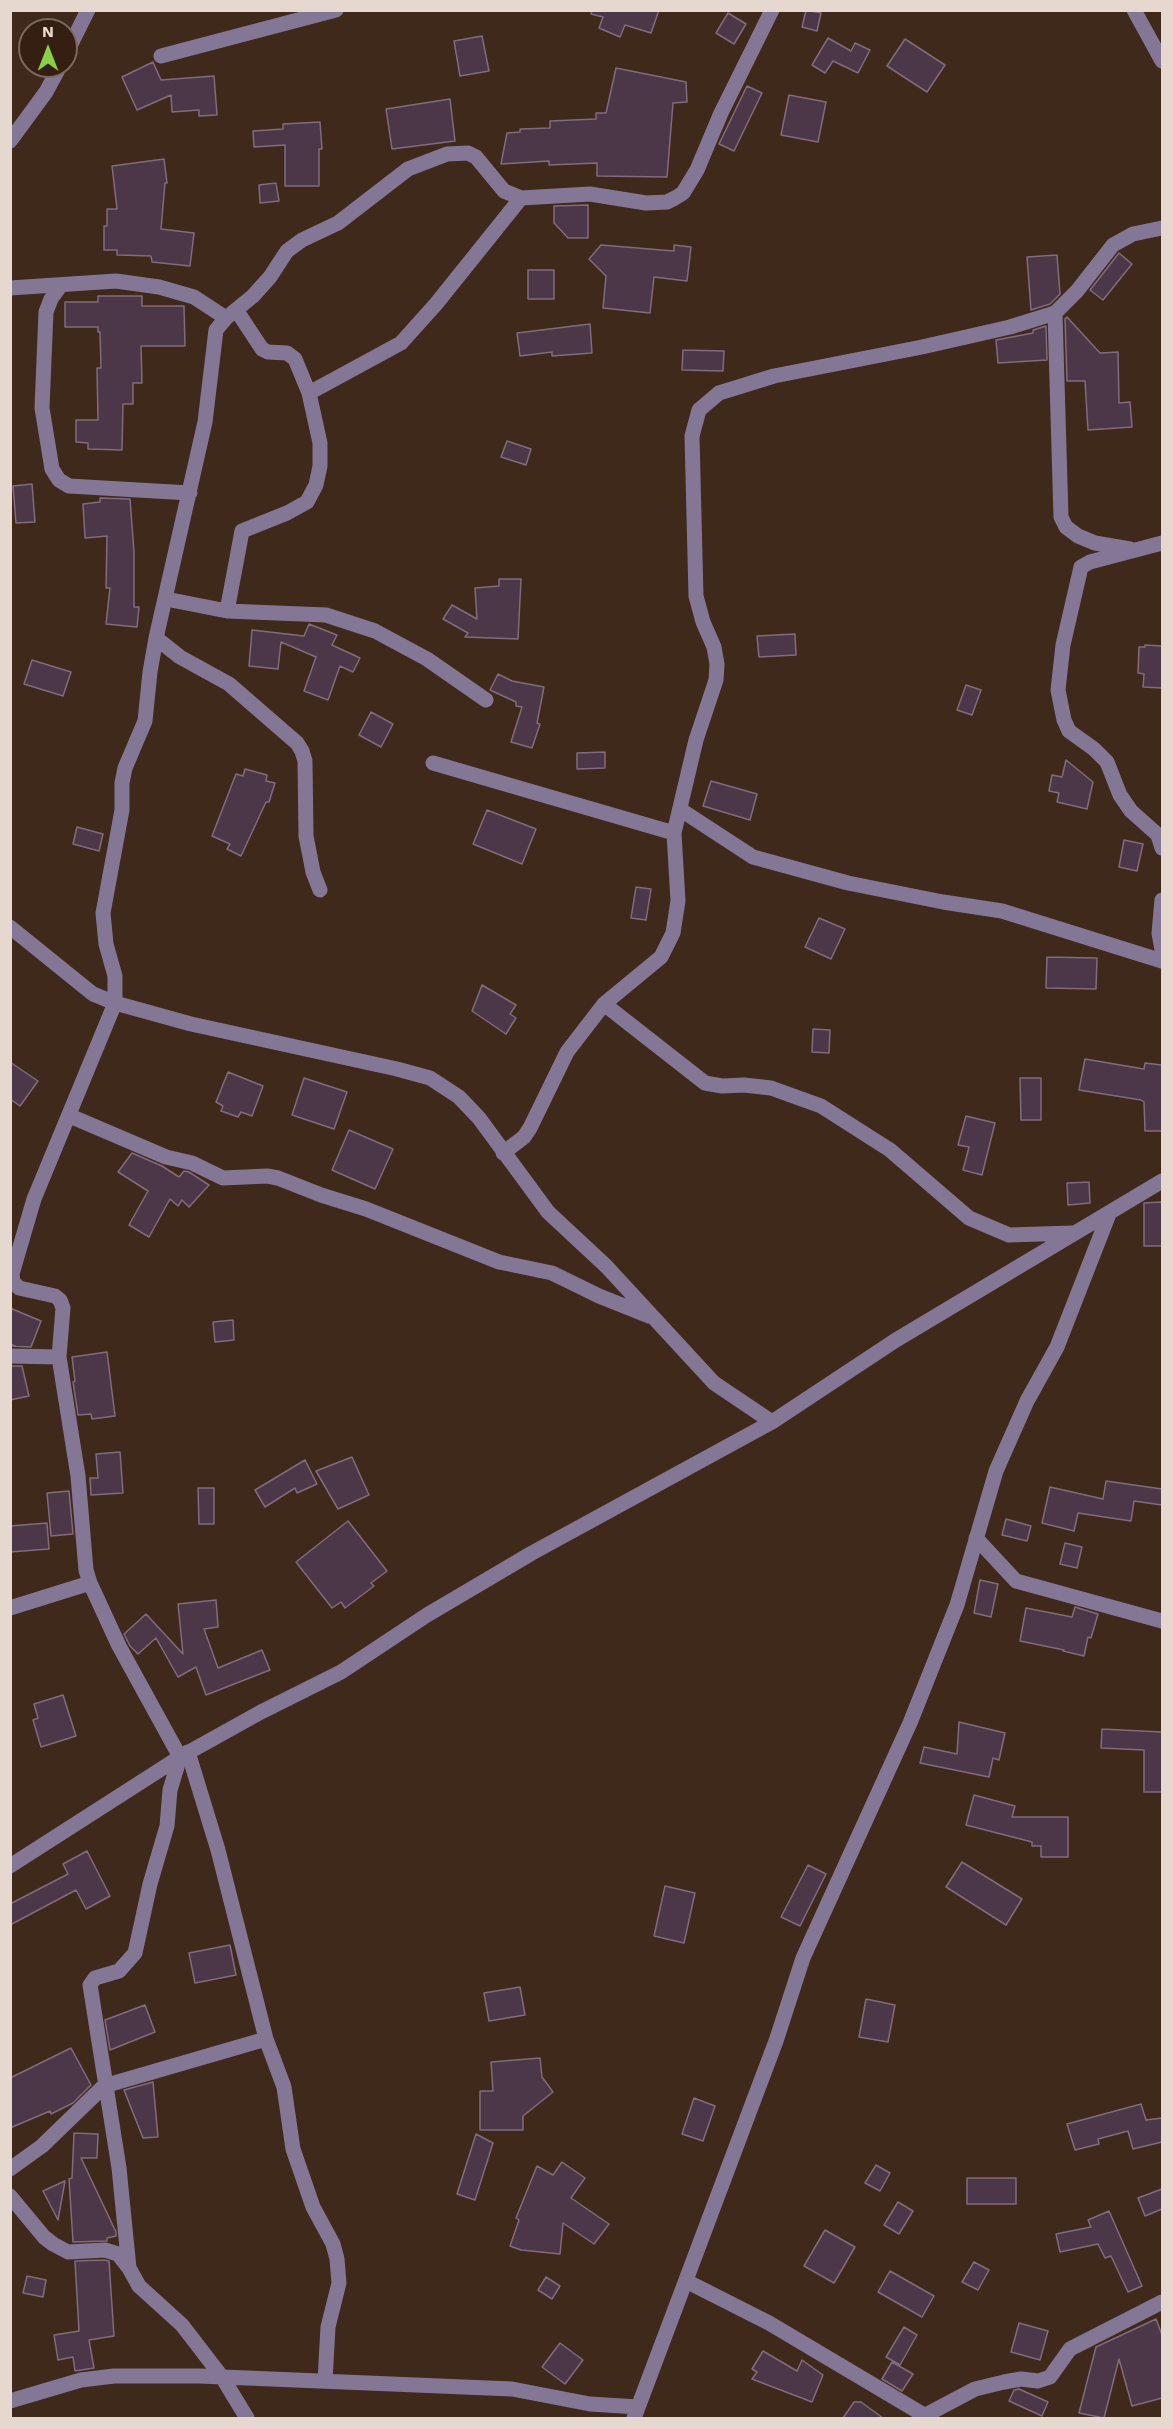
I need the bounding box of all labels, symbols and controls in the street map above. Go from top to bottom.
north arrow [18,18,78,78]
text: N [42,22,54,41]

